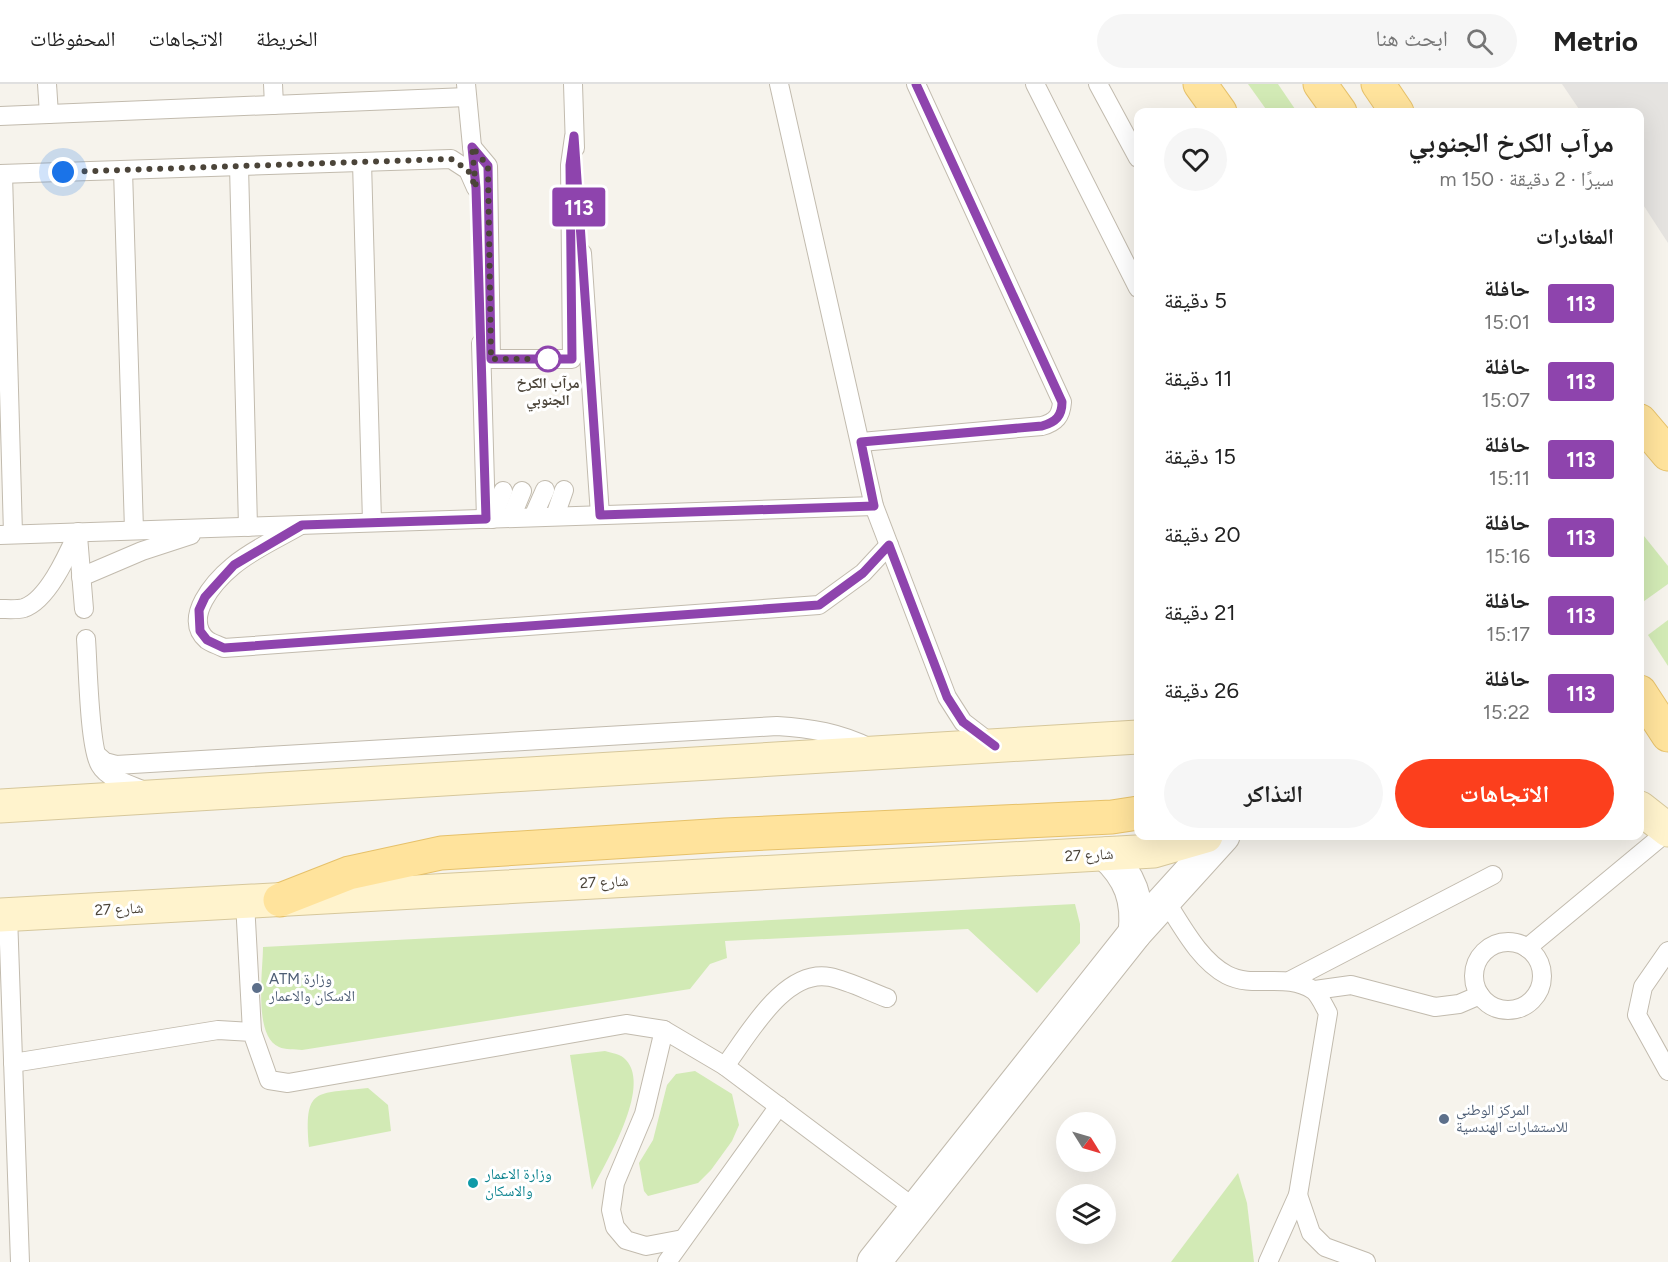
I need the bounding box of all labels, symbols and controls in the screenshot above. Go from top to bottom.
search box [1097,14,1517,68]
text: Metrio [1553,24,1638,58]
text: ابحث هنا [1376,25,1448,52]
icon: search [1463,25,1496,58]
text: المحفوظات [30,26,115,51]
text: الاتجاهات [148,26,223,51]
text: الخريطة [256,26,318,51]
text: مرآب الكرخ الجنوبي [1408,125,1614,159]
button: heart [1164,128,1227,191]
your location [48,157,78,187]
text: سيرًا · 2 دقيقة · 150 m [1440,167,1614,191]
line badge: 113 [544,188,614,226]
text: 113 [564,195,594,220]
text: المغادرات [1536,223,1614,250]
text: حافلة [1484,275,1530,302]
text: 5 دقيقة [1164,287,1227,314]
text: 113 [1566,291,1596,316]
text: 15:01 [1484,310,1530,334]
marker: مرآب الكرخ الجنوبي [535,346,561,372]
text: حافلة [1484,353,1530,380]
text: 11 دقيقة [1164,365,1232,392]
text: 113 [1566,369,1596,394]
place label: مرآب الكرخ الجنوبي [516,374,580,412]
text: 15:07 [1482,388,1530,412]
text: حافلة [1484,431,1530,458]
text: 15 دقيقة [1164,443,1236,470]
text: 113 [1566,447,1596,472]
text: 15:11 [1489,466,1530,490]
text: حافلة [1484,509,1530,536]
text: 20 دقيقة [1164,521,1241,548]
text: 113 [1566,525,1596,550]
text: 15:16 [1486,544,1530,568]
text: حافلة [1484,587,1530,614]
text: 21 دقيقة [1164,599,1236,626]
text: 113 [1566,603,1596,628]
text: 15:17 [1486,622,1530,646]
text: حافلة [1484,665,1530,692]
text: 26 دقيقة [1164,677,1239,704]
text: 113 [1566,681,1596,706]
text: 15:22 [1483,700,1530,724]
button: التذاكر [1164,759,1383,828]
button: الاتجاهات [1395,759,1614,828]
street label: شارع 27 [1064,845,1114,866]
street label: شارع 27 [579,872,629,893]
street label: شارع 27 [94,899,144,920]
place label: ATM وزارة الاسكان والاعمار [268,970,355,1006]
marker: ATM وزارة الاسكان والاعمار [250,981,264,995]
place label: المركز الوطني للاستشارات الهندسية [1456,1101,1568,1136]
north arrow [1056,1112,1116,1172]
map controls [1056,1112,1116,1244]
marker: المركز الوطني للاستشارات الهندسية [1437,1112,1451,1126]
place label: وزارة الاعمار والاسكان [484,1165,552,1201]
marker: وزارة الاعمار والاسكان [466,1176,480,1190]
button: layers [1056,1184,1116,1244]

